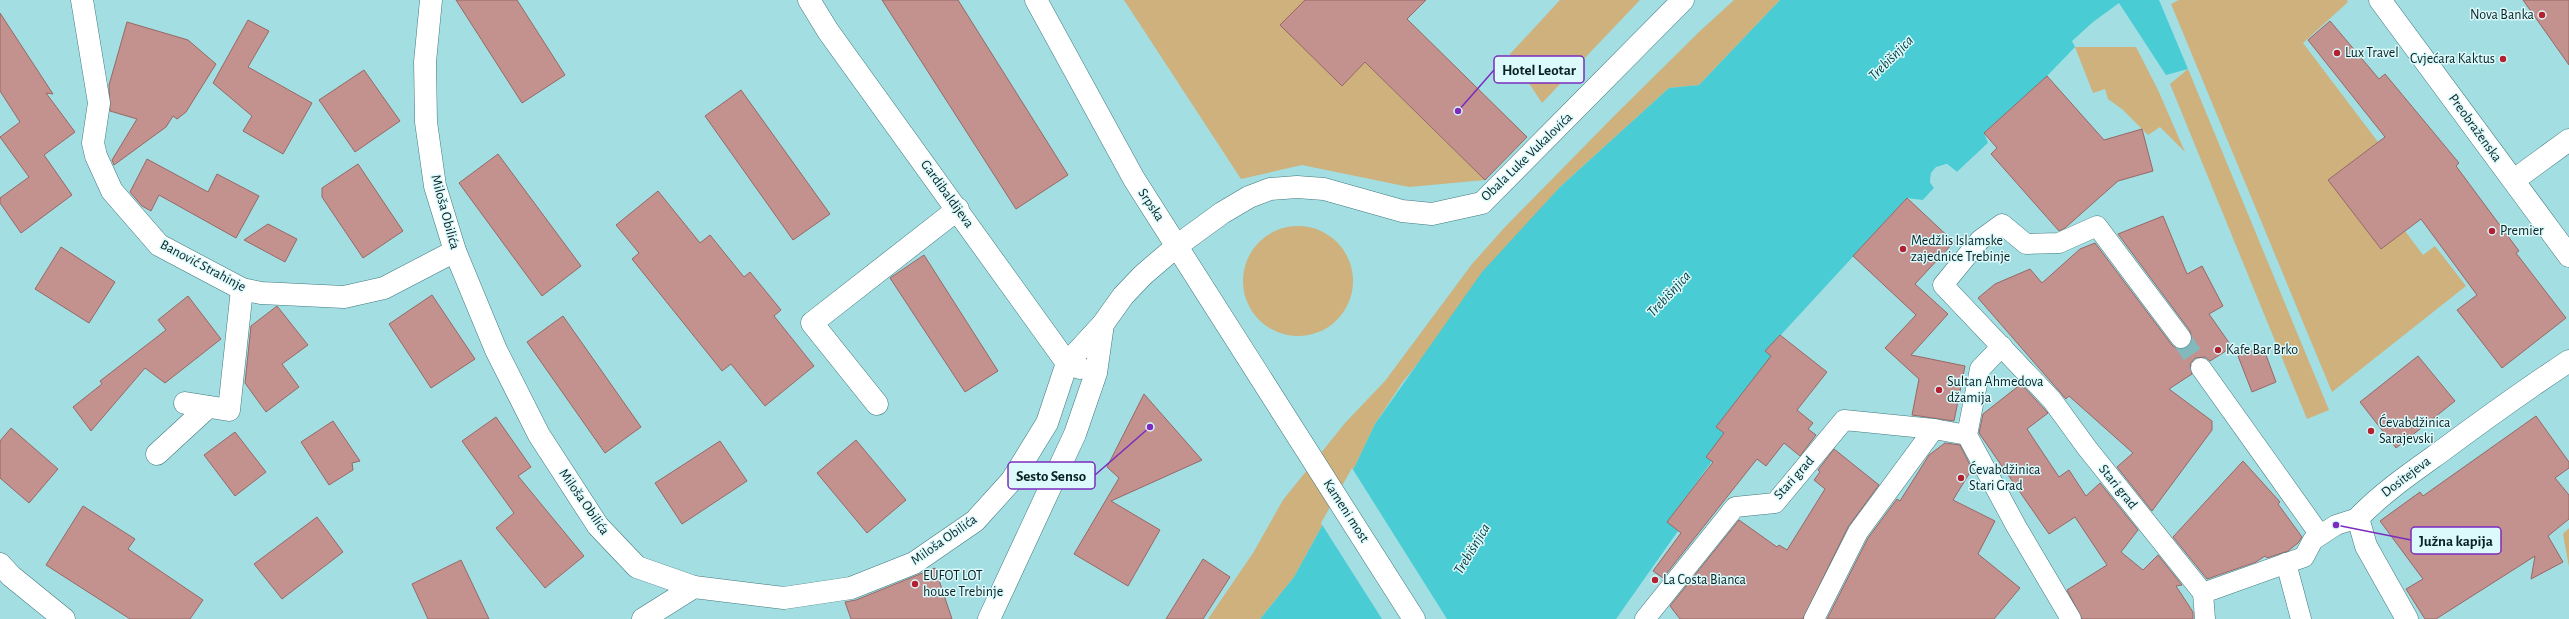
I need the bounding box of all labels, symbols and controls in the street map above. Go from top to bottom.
place label: Nova Banka [2470,8,2535,22]
marker: Nova Banka [2537,10,2547,20]
water label: Trebišnjica [1866,33,1916,83]
place label: Lux Travel [2345,46,2399,60]
marker: Lux Travel [2332,48,2342,58]
place label: Cvjećara Kaktus [2410,52,2495,66]
marker: Cvjećara Kaktus [2498,54,2508,64]
callout: Hotel Leotar [1494,56,1584,83]
text: Hotel Leotar [1502,63,1577,78]
street label: Preobraženska [2446,92,2504,165]
street label: Obala Luke Vukalovića [1479,110,1576,204]
street label: Gardibaldijeva [918,158,976,231]
street label: Miloša Obilića [428,173,462,251]
street label: Srpska [1135,186,1167,224]
place label: Premier [2500,224,2544,238]
marker: Premier [2487,226,2497,236]
place label: Medžlis Islamske zajednice Trebinje [1911,234,2010,264]
street label: Banović Strahinje [158,238,248,294]
marker: Medžlis Islamske zajednice Trebinje [1898,244,1908,254]
water label: Trebišnjica [1644,268,1694,320]
place label: Kafe Bar Brko [2226,343,2298,357]
marker: Kafe Bar Brko [2213,345,2223,355]
place label: Sultan Ahmedova džamija [1947,375,2044,405]
marker: Sultan Ahmedova džamija [1934,385,1944,395]
place label: Ćevabdžinica Sarajevski [2379,413,2451,446]
marker: Ćevabdžinica Sarajevski [2366,426,2376,436]
street label: Stari grad [1771,454,1817,502]
street label: Dositejeva [2379,454,2434,500]
place label: Ćevabdžinica Stari Grad [1969,460,2041,493]
callout: Sesto Senso [1008,462,1095,489]
street label: Stari grad [2096,462,2140,512]
street label: Miloša Obilića [556,467,612,538]
text: Sesto Senso [1016,469,1086,484]
marker: Ćevabdžinica Stari Grad [1956,473,1966,483]
street label: Kameni most [1320,477,1372,546]
street label: Miloša Obilića [909,512,980,568]
water label: Trebišnjica [1451,521,1493,577]
callout: Južna kapija [2411,527,2501,554]
text: Južna kapija [2419,534,2493,549]
place label: EUFOT LOT house Trebinje [923,569,1003,599]
place label: La Costa Bianca [1663,573,1747,587]
marker: La Costa Bianca [1650,575,1660,585]
marker: EUFOT LOT house Trebinje [910,579,920,589]

